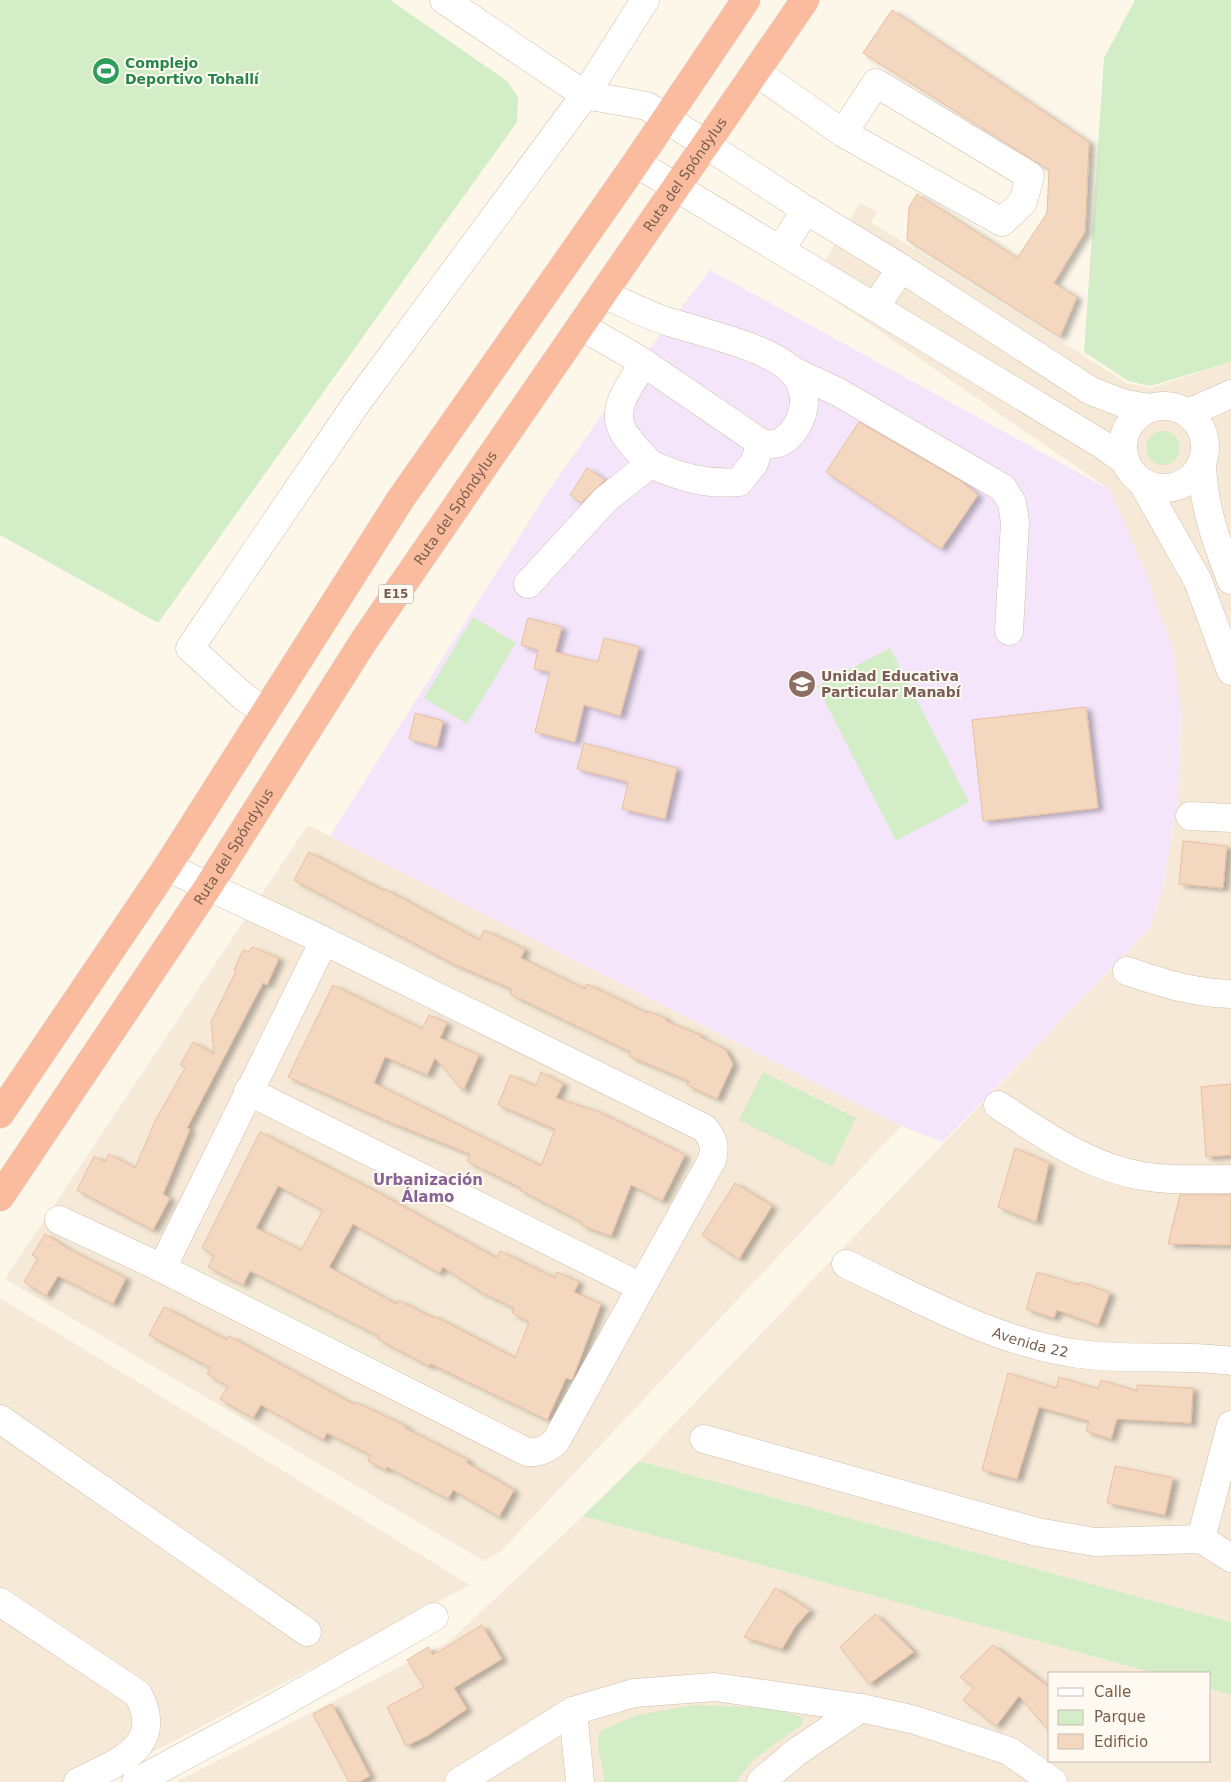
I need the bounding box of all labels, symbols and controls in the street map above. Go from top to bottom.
place label: Complejo Deportivo Tohallí [125,55,260,87]
sports icon: Complejo Deportivo Tohallí [91,56,121,86]
street label: Ruta del Spóndylus [640,114,730,234]
street label: Ruta del Spóndylus [410,448,500,568]
road number: E15 [378,584,414,604]
place label: Unidad Educativa Particular Manabí [821,668,962,700]
school or university icon: Unidad Educativa Particular Manabí [787,669,817,699]
street label: Ruta del Spóndylus [190,785,276,908]
district label: Urbanización Álamo [373,1171,483,1206]
street label: Avenida 22 [990,1324,1070,1360]
legend [1048,1672,1211,1762]
text: Calle [1094,1683,1131,1701]
text: Parque [1094,1708,1146,1726]
text: Edificio [1094,1733,1148,1751]

